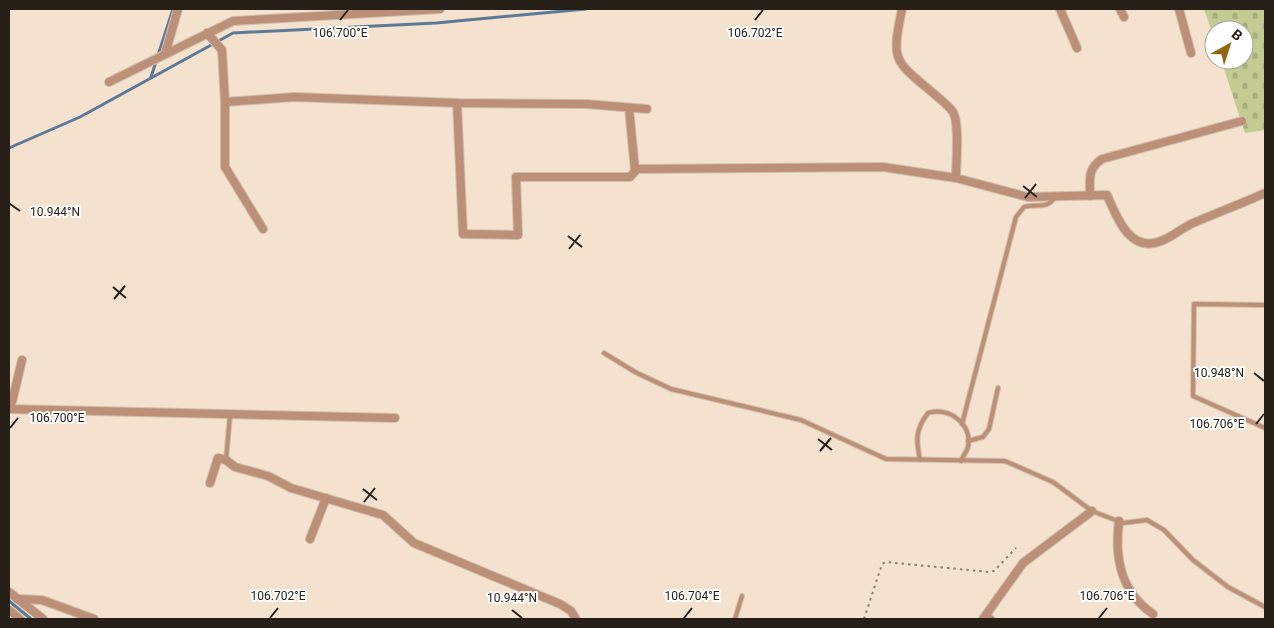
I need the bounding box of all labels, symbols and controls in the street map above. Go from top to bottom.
north arrow [1204,20,1254,70]
text: 106.700°E [313,26,368,40]
text: 106.702°E [728,26,783,40]
text: B [1229,26,1246,44]
text: 10.944°N [30,205,80,219]
text: 10.948°N [1194,366,1244,380]
text: 106.700°E [30,411,85,425]
text: 106.706°E [1190,417,1245,431]
text: 106.702°E [251,589,306,603]
text: 106.704°E [665,589,720,603]
text: 106.706°E [1080,589,1135,603]
text: 10.944°N [487,591,537,605]

